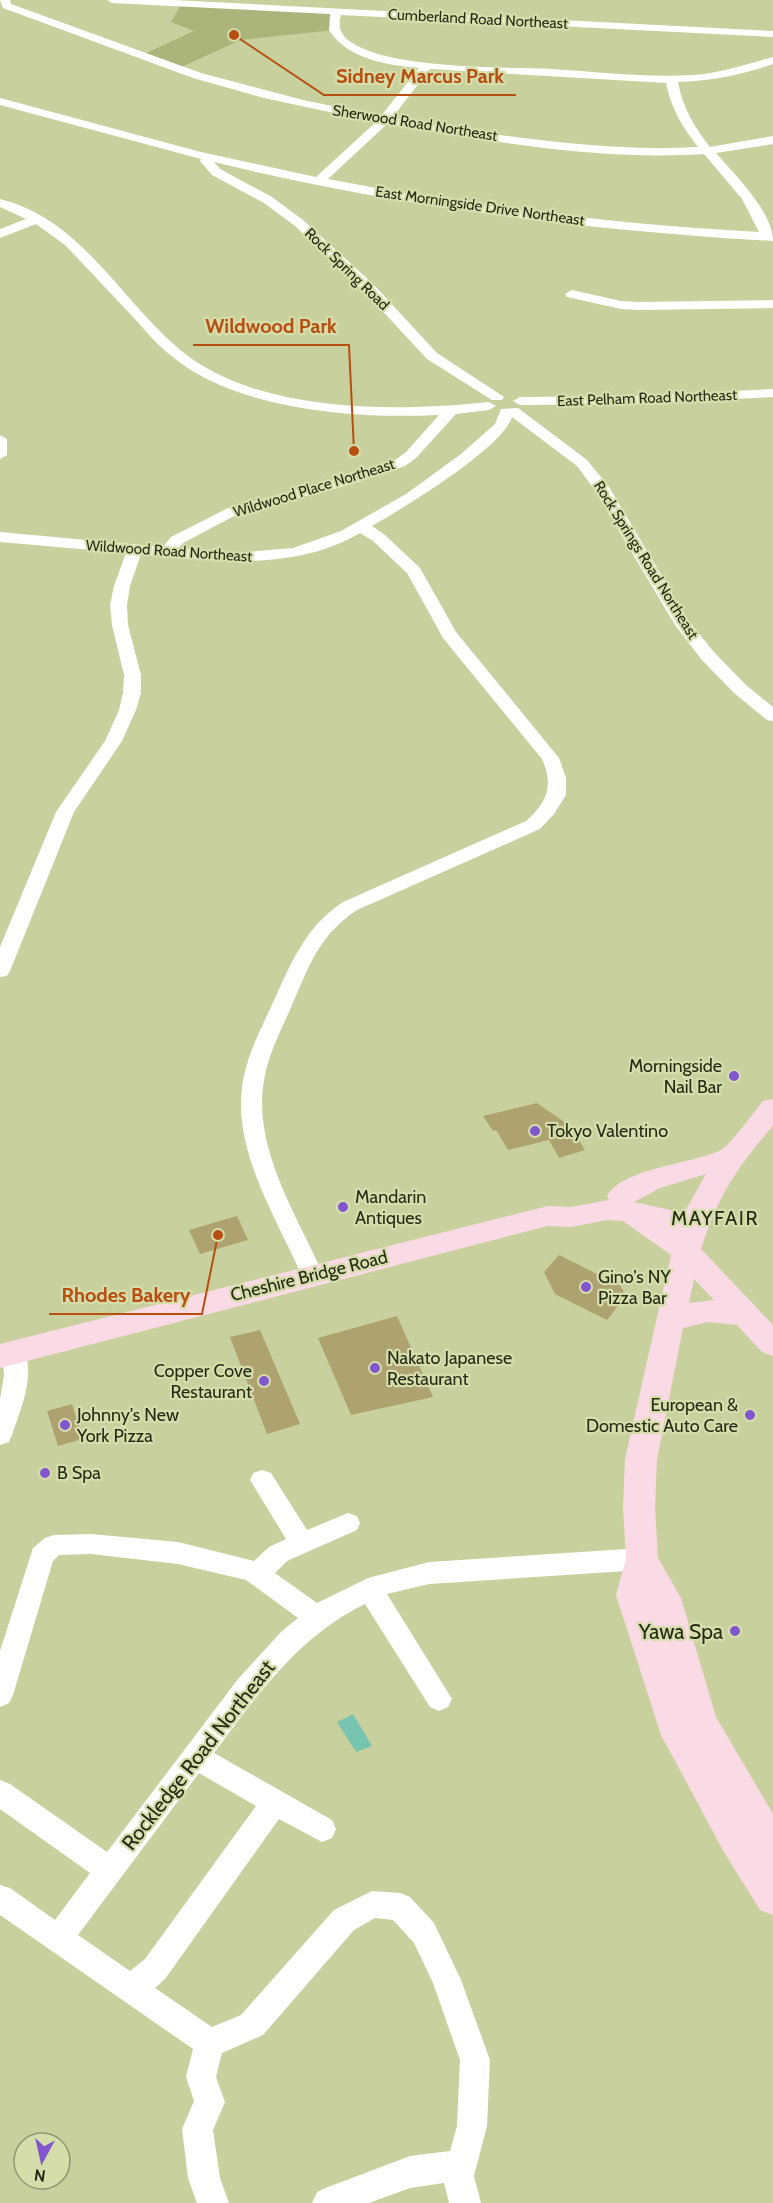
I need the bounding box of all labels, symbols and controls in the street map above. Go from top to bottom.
street label: Cumberland Road Northeast [388,5,568,33]
callout: Sidney Marcus Park [324,57,516,95]
text: Sidney Marcus Park [336,64,504,88]
street label: Sherwood Road Northeast [331,101,499,145]
street label: East Morningside Drive Northeast [374,182,586,230]
street label: Rock Spring Road [301,224,393,314]
callout: Wildwood Park [193,307,349,345]
text: Wildwood Park [205,314,337,338]
street label: East Pelham Road Northeast [557,386,737,410]
street label: Wildwood Place Northeast [231,455,397,521]
street label: Rock Springs Road Northeast [590,478,702,642]
street label: Wildwood Road Northeast [85,536,253,566]
place label: Morningside Nail Bar [629,1055,722,1098]
marker: Morningside Nail Bar [727,1069,741,1083]
place label: Tokyo Valentino [547,1120,668,1142]
marker: Tokyo Valentino [528,1124,542,1138]
place label: Mandarin Antiques [355,1186,426,1229]
marker: Mandarin Antiques [336,1200,350,1214]
district label: MAYFAIR [671,1206,759,1230]
street label: Cheshire Bridge Road [228,1246,390,1306]
place label: Gino's NY Pizza Bar [598,1266,671,1309]
callout: Rhodes Bakery [49,1276,202,1314]
marker: Gino's NY Pizza Bar [579,1280,593,1294]
text: Rhodes Bakery [62,1283,191,1307]
place label: Nakato Japanese Restaurant [387,1347,512,1390]
place label: Copper Cove Restaurant [154,1360,252,1403]
marker: Nakato Japanese Restaurant [368,1361,382,1375]
marker: Copper Cove Restaurant [257,1374,271,1388]
place label: European & Domestic Auto Care [586,1394,738,1437]
place label: Johnny's New York Pizza [76,1404,179,1447]
marker: European & Domestic Auto Care [743,1408,757,1422]
marker: Johnny's New York Pizza [58,1418,72,1432]
place label: B Spa [57,1462,101,1484]
marker: B Spa [38,1466,52,1480]
place label: Yawa Spa [638,1619,723,1644]
marker: Yawa Spa [728,1624,742,1638]
street label: Rockledge Road Northeast [116,1655,280,1855]
north arrow [12,2131,72,2191]
text: N [33,2165,47,2186]

